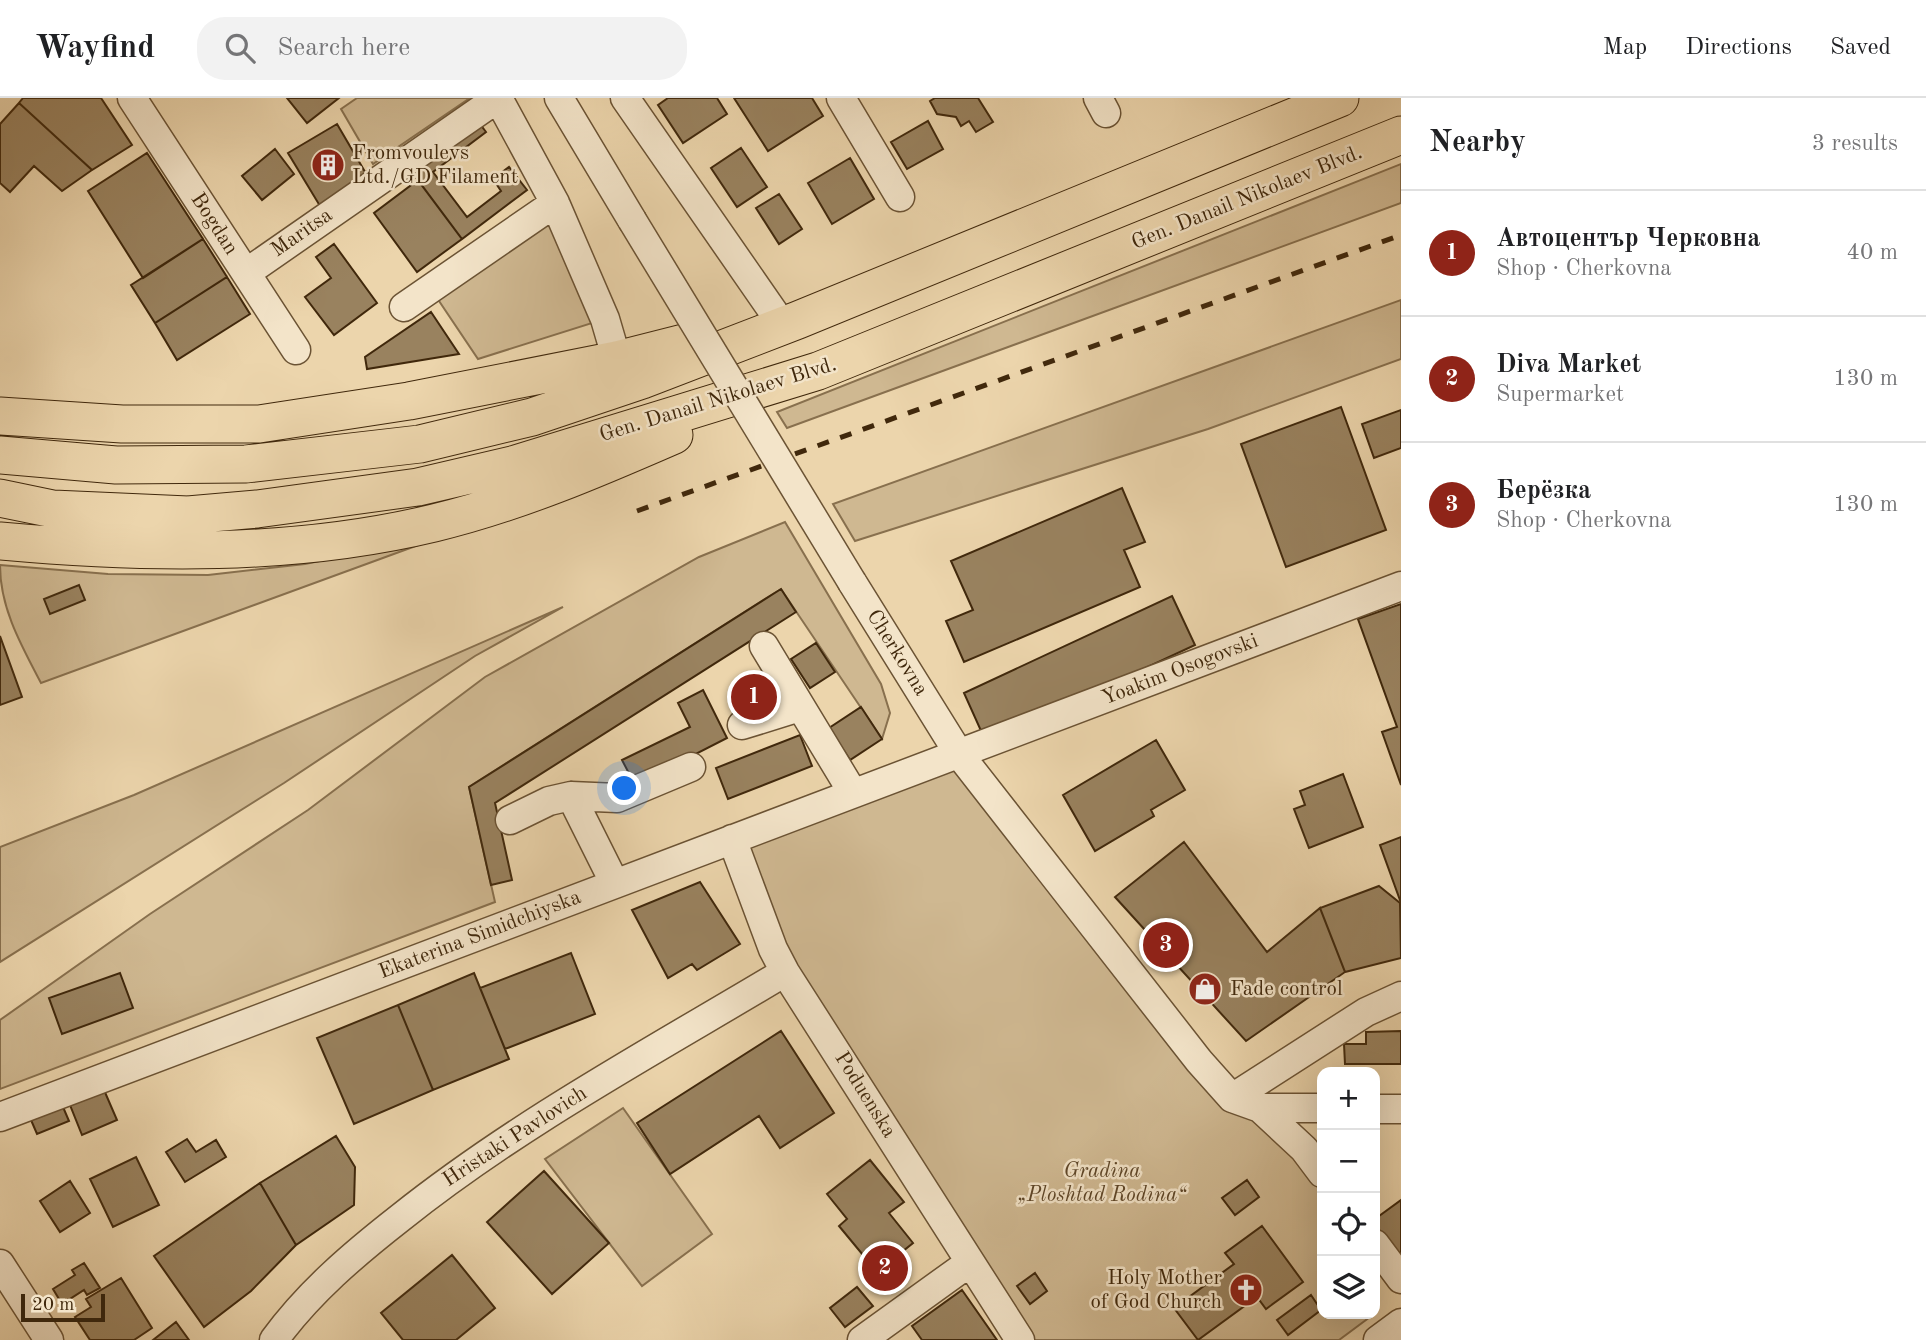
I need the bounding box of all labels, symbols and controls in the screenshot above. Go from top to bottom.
search box [197,17,687,80]
icon: search [221,29,259,67]
text: Wayfind [35,32,155,65]
text: Search here [277,35,410,61]
text: Map [1603,36,1647,60]
text: Directions [1685,36,1792,60]
text: Saved [1830,36,1891,60]
text: Nearby [1429,128,1526,158]
text: 3 results [1812,132,1898,155]
street label: Gen. Danail Nikolaev Blvd. [1129,142,1365,254]
place label: Fromvoulevs Ltd./GD Filament [352,143,518,188]
building icon: Fromvoulevs Ltd./GD Filament [309,146,347,184]
street label: Bogdan [186,189,242,259]
street label: Maritsa [268,205,336,261]
text: Автоцентър Черковна [1496,226,1760,252]
text: 1 [1445,241,1459,264]
text: 40 m [1847,241,1898,264]
text: Shop · Cherkovna [1496,257,1672,280]
text: Diva Market [1496,352,1641,378]
street label: Gen. Danail Nikolaev Blvd. [597,354,839,446]
text: 2 [1445,367,1459,390]
text: 130 m [1833,367,1898,390]
text: Supermarket [1496,383,1624,406]
text: Берёзка [1496,478,1591,504]
text: 3 [1445,493,1459,516]
text: 130 m [1833,493,1898,516]
text: Shop · Cherkovna [1496,509,1672,532]
street label: Cherkovna [862,606,932,700]
street label: Yoakim Osogovski [1099,631,1261,709]
pin: 1 [731,671,777,723]
your location [607,771,641,805]
street label: Ekaterina Simidchiyska [376,887,584,983]
pin: 3 [1143,919,1189,971]
shop icon: Fade control [1186,970,1224,1008]
place label: Fade control [1230,979,1343,1000]
street label: Poduenska [830,1048,900,1142]
map controls [1317,1067,1380,1319]
button: + [1317,1067,1380,1130]
street label: Hristaki Pavlovich [439,1083,591,1191]
button: − [1317,1130,1380,1193]
park label: Gradina „Ploshtad Rodina“ [1018,1161,1187,1206]
button: locate [1317,1193,1380,1256]
pin: 2 [862,1242,908,1294]
button: layers [1317,1256,1380,1319]
place label: Holy Mother of God Church [1090,1268,1222,1313]
church icon: Holy Mother of God Church [1227,1271,1265,1309]
scale bar [21,1291,105,1323]
text: 20 m [32,1296,74,1315]

